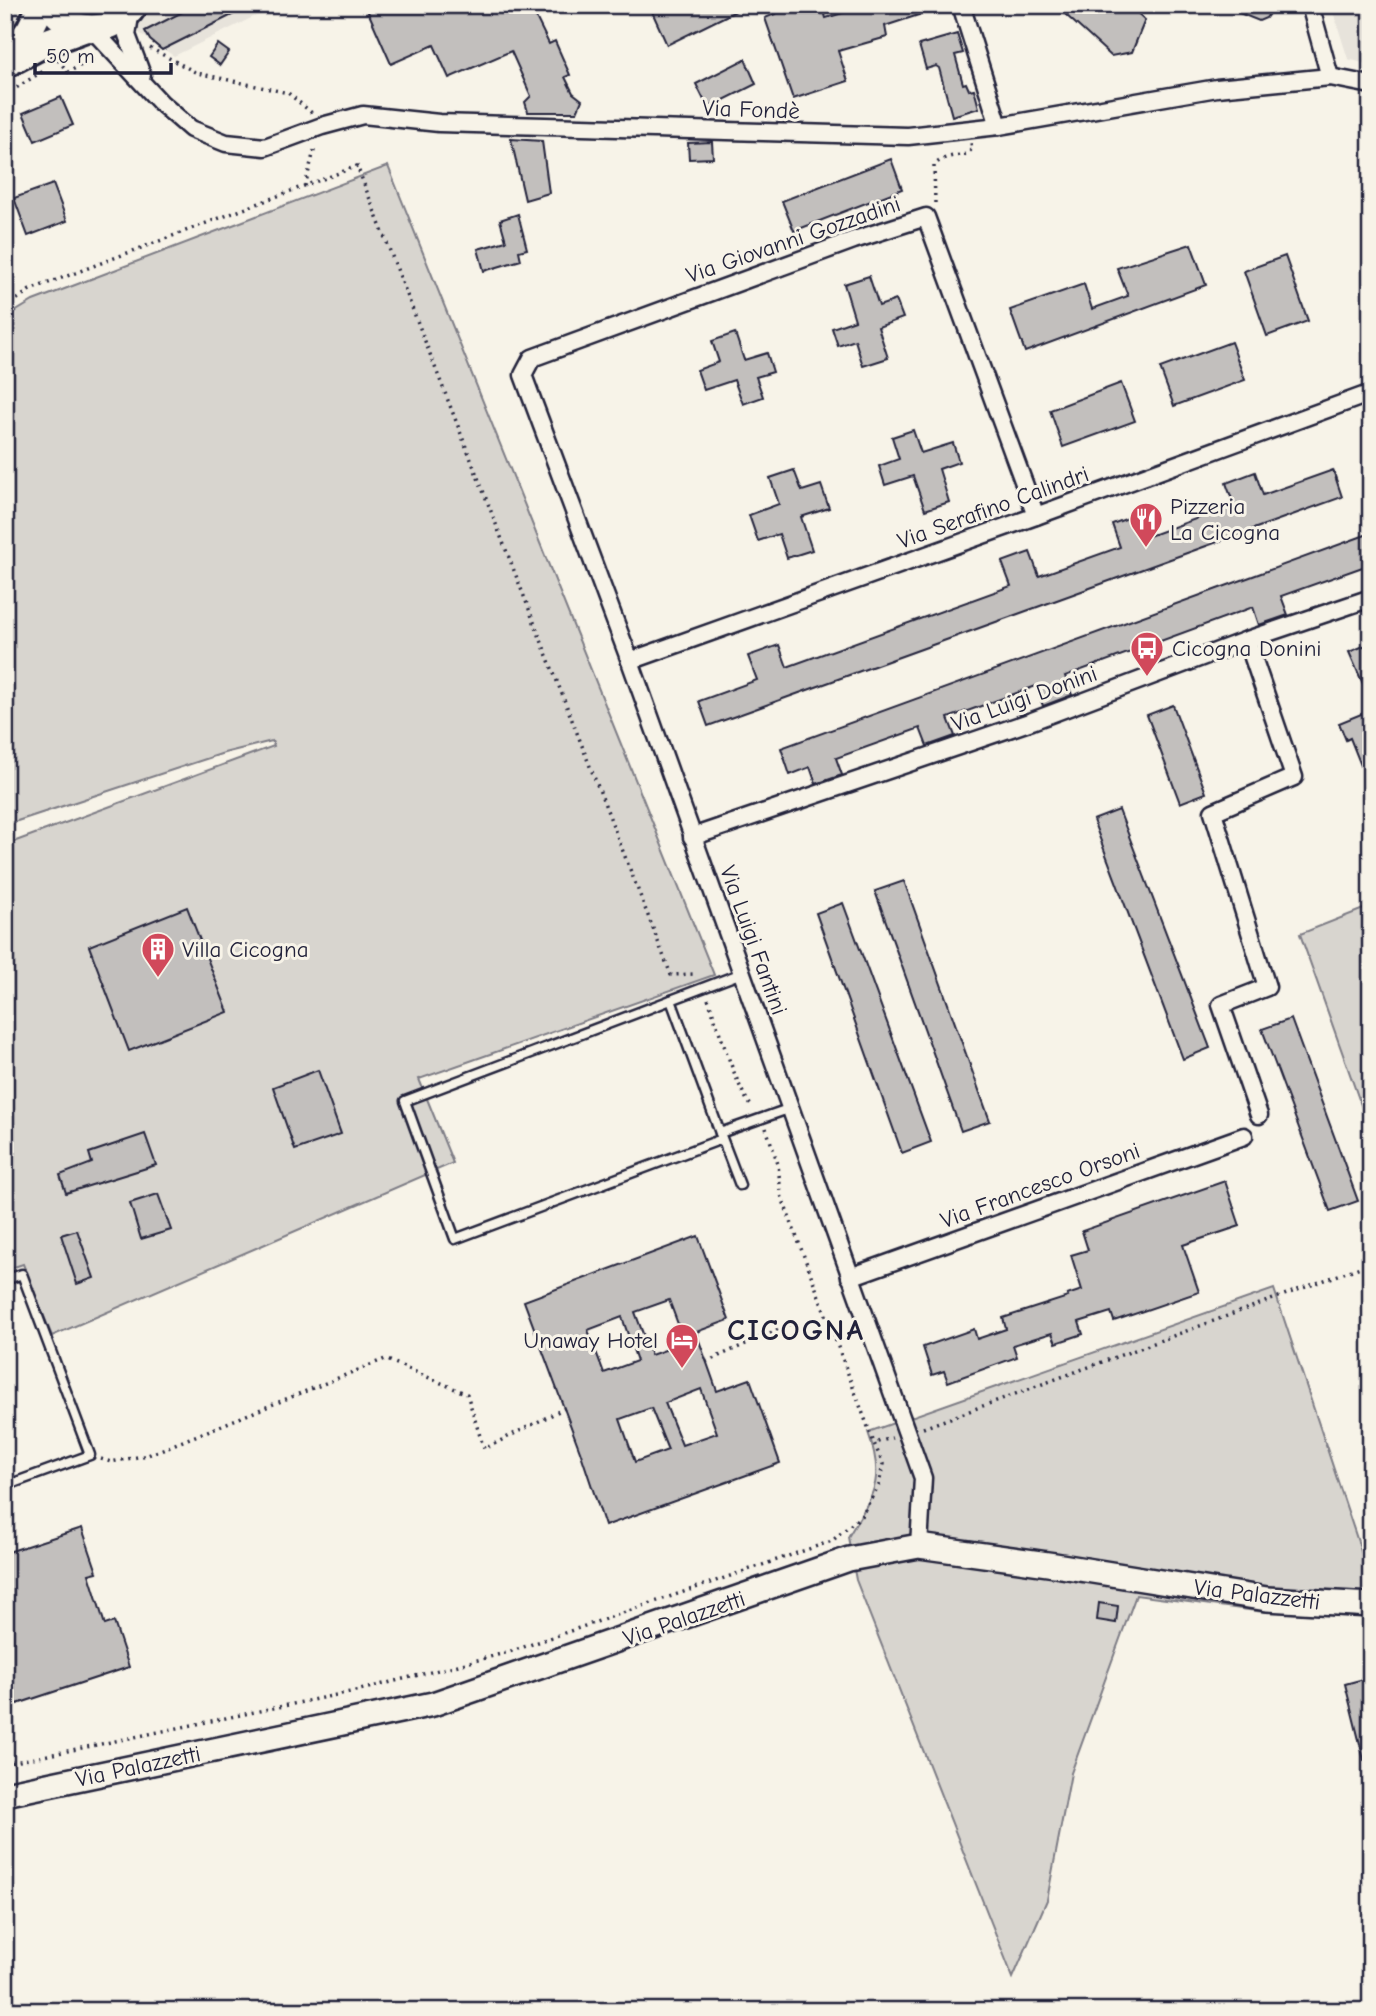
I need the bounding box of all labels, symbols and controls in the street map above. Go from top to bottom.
scale bar [35,32,172,76]
text: 50 m [46,44,95,68]
street label: Via Fondè [702,94,800,125]
street label: Via Giovanni Gozzadini [683,190,904,289]
street label: Via Serafino Calindri [894,460,1093,555]
place label: Pizzeria La Cicogna [1170,493,1280,546]
restaurant icon: Pizzeria La Cicogna [1127,500,1165,549]
bus stop icon: Cicogna Donini [1128,629,1166,678]
place label: Cicogna Donini [1172,635,1322,662]
street label: Via Luigi Donini [948,660,1101,737]
street label: Via Luigi Fantini [714,862,793,1018]
building icon: Villa Cicogna [139,930,177,979]
place label: Villa Cicogna [182,936,309,963]
street label: Via Francesco Orsoni [937,1137,1144,1234]
district label: CICOGNA [727,1313,865,1348]
hotel icon: Unaway Hotel [663,1321,701,1370]
place label: Unaway Hotel [523,1327,658,1354]
street label: Via Palazzetti [1192,1573,1322,1616]
street label: Via Palazzetti [620,1585,749,1652]
street label: Via Palazzetti [73,1740,203,1793]

